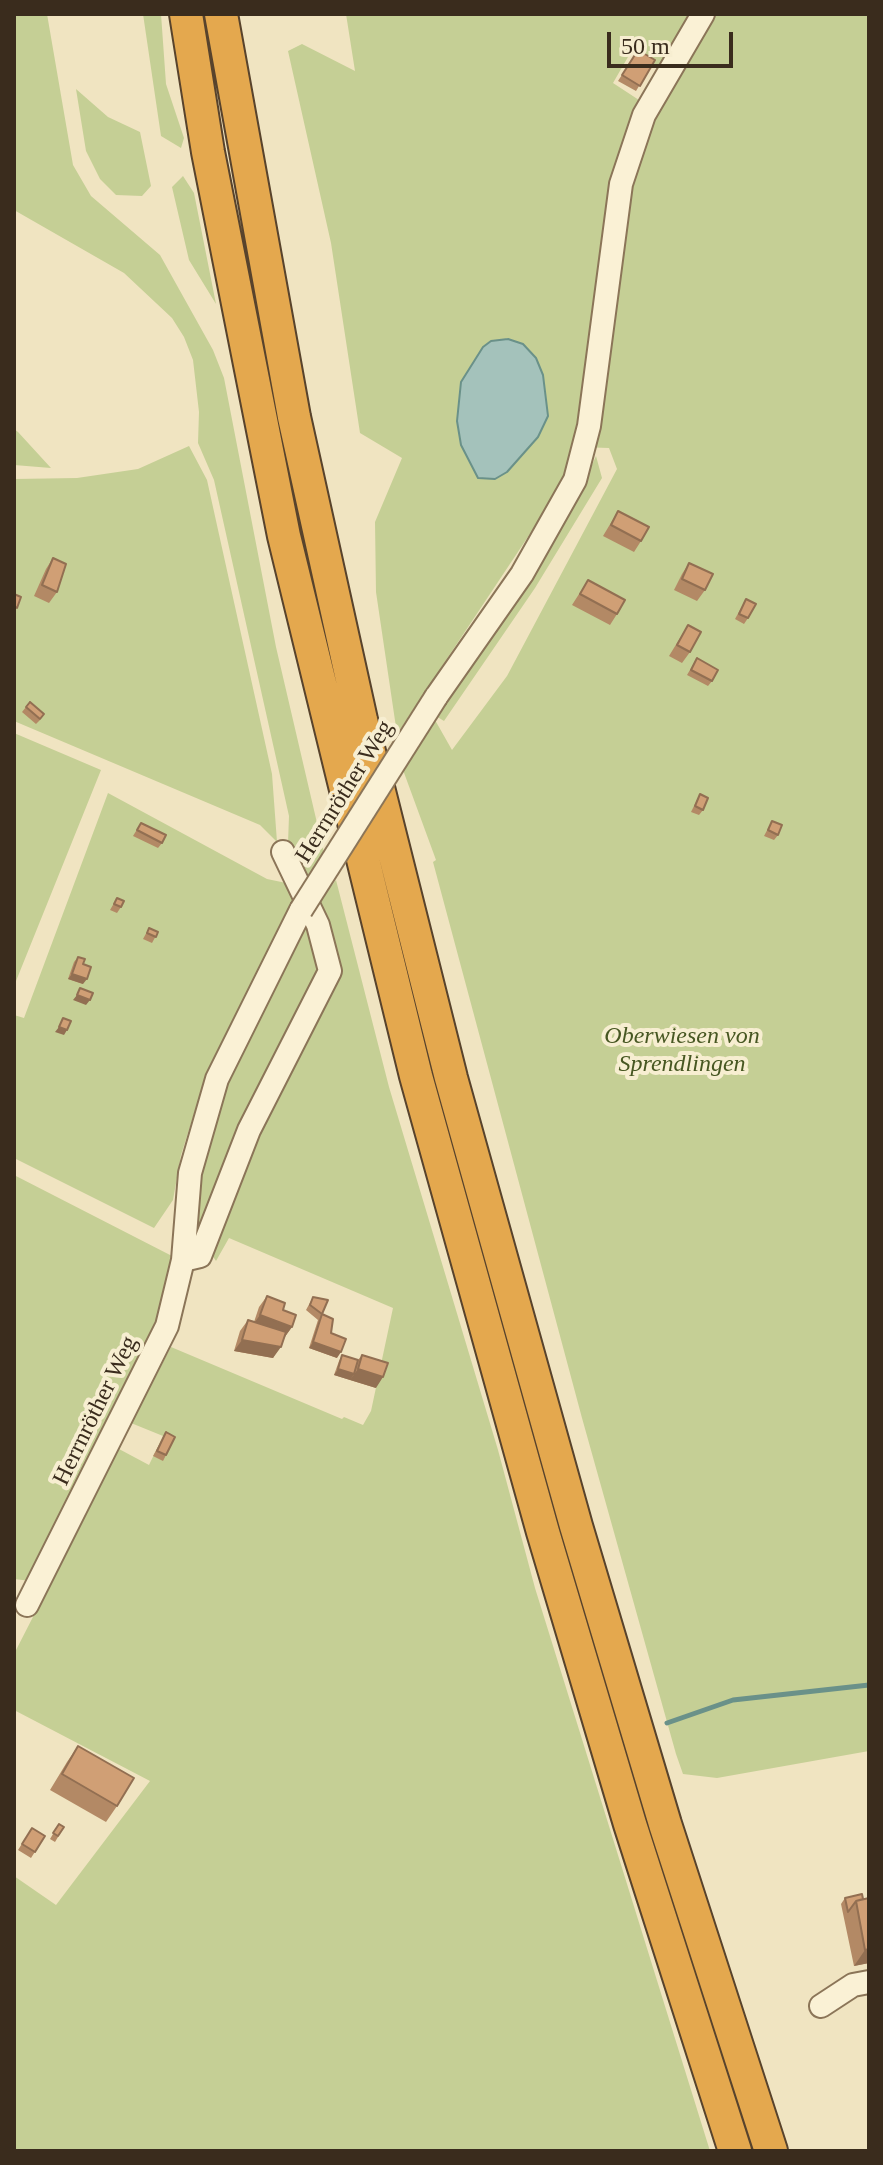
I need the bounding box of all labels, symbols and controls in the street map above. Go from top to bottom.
scale bar [611,16,737,66]
text: 50 m [621,33,670,59]
street label: Herrnröther Weg [290,715,400,869]
park label: Oberwiesen von Sprendlingen [604,1023,760,1079]
street label: Herrnröther Weg [47,1332,145,1490]

